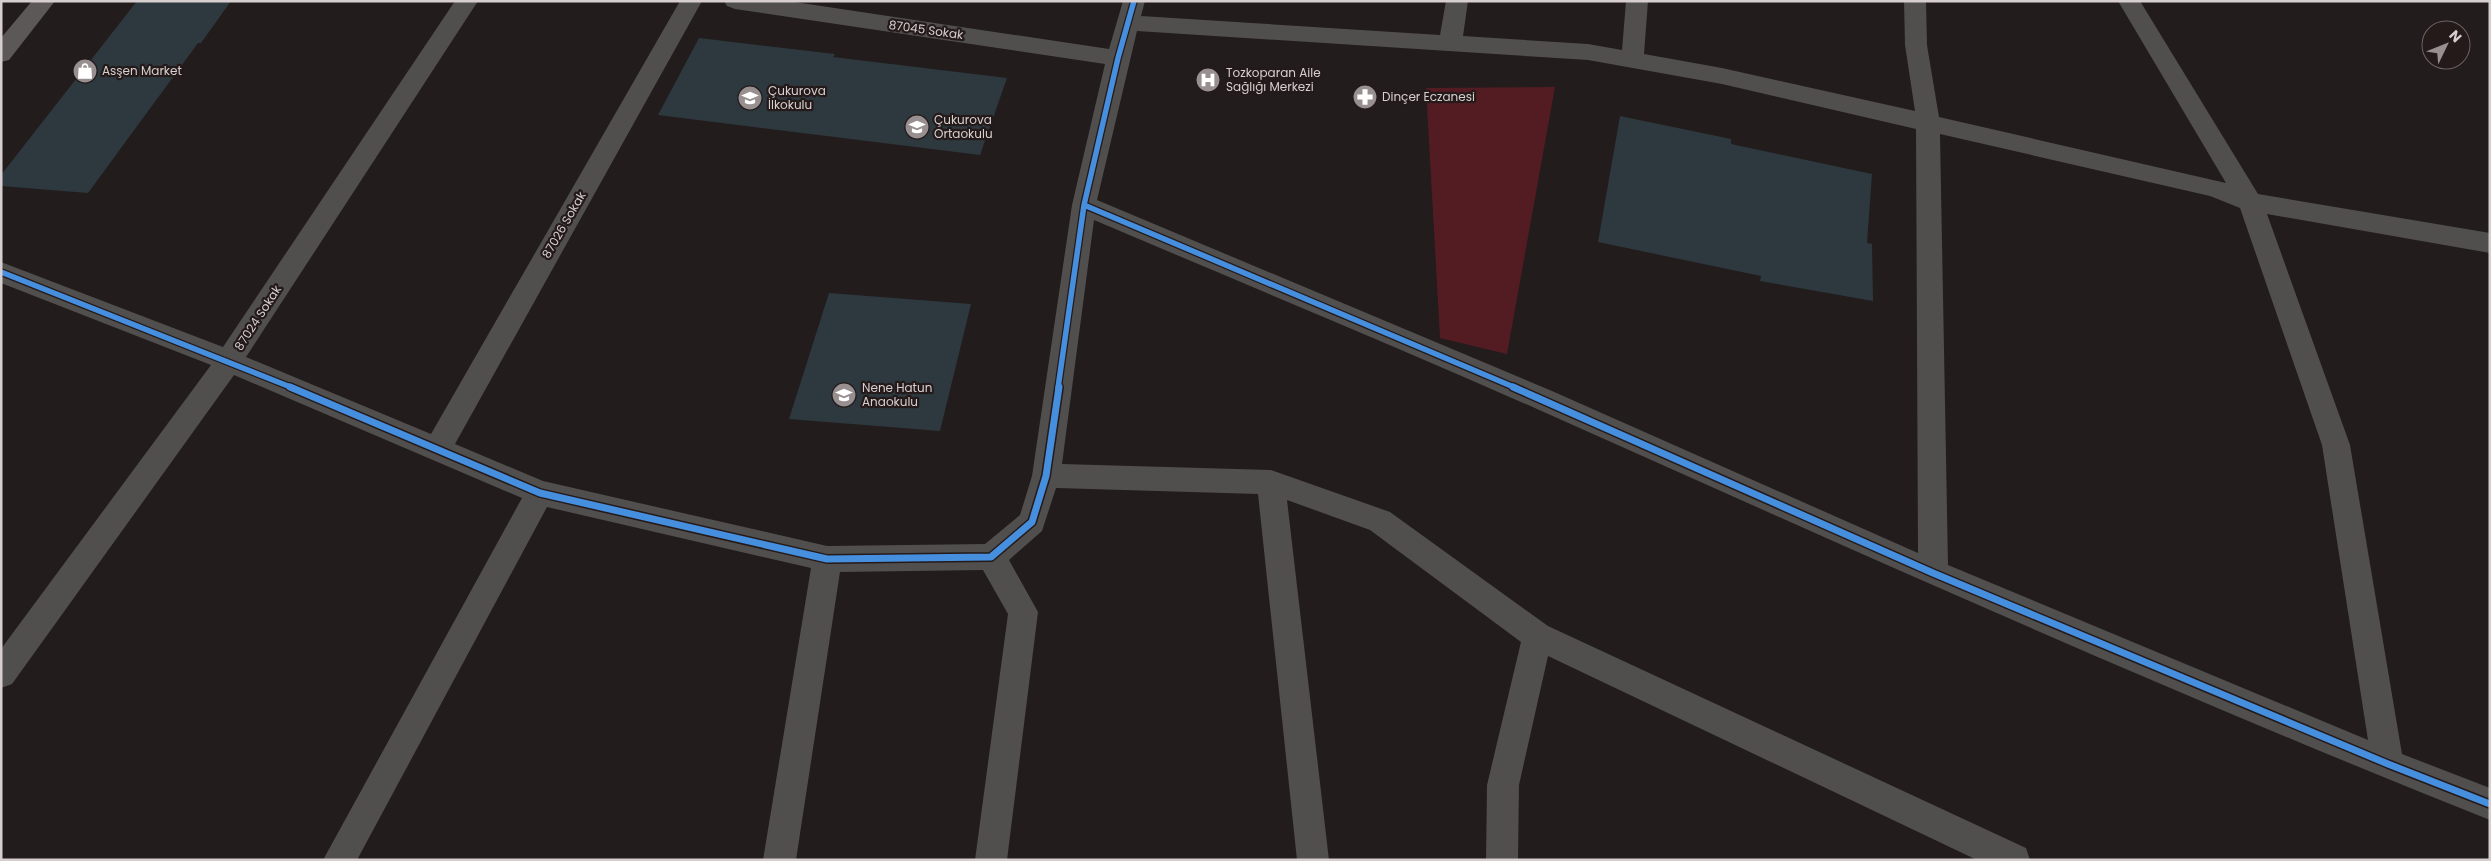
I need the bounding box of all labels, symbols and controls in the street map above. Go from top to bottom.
street label: 87045 Sokak [888,16,965,43]
north arrow [2421,20,2471,70]
text: N [2445,25,2466,47]
shop icon: Asşen Market [72,58,98,84]
place label: Asşen Market [102,62,182,79]
place label: Tozkoparan Aile Sağlığı Merkezi [1226,64,1321,95]
hospital icon: Tozkoparan Aile Sağlığı Merkezi [1195,67,1221,93]
place label: Çukurova İlkokulu [768,82,826,113]
pharmacy icon: Dinçer Eczanesi [1352,84,1378,110]
school or university icon: Çukurova İlkokulu [737,85,763,111]
place label: Dinçer Eczanesi [1382,88,1475,105]
place label: Çukurova Ortaokulu [934,111,993,142]
school or university icon: Çukurova Ortaokulu [904,114,930,140]
street label: 87026 Sokak [538,188,590,261]
street label: 87024 Sokak [230,281,285,354]
place label: Nene Hatun Anaokulu [862,379,932,410]
school or university icon: Nene Hatun Anaokulu [831,382,857,408]

